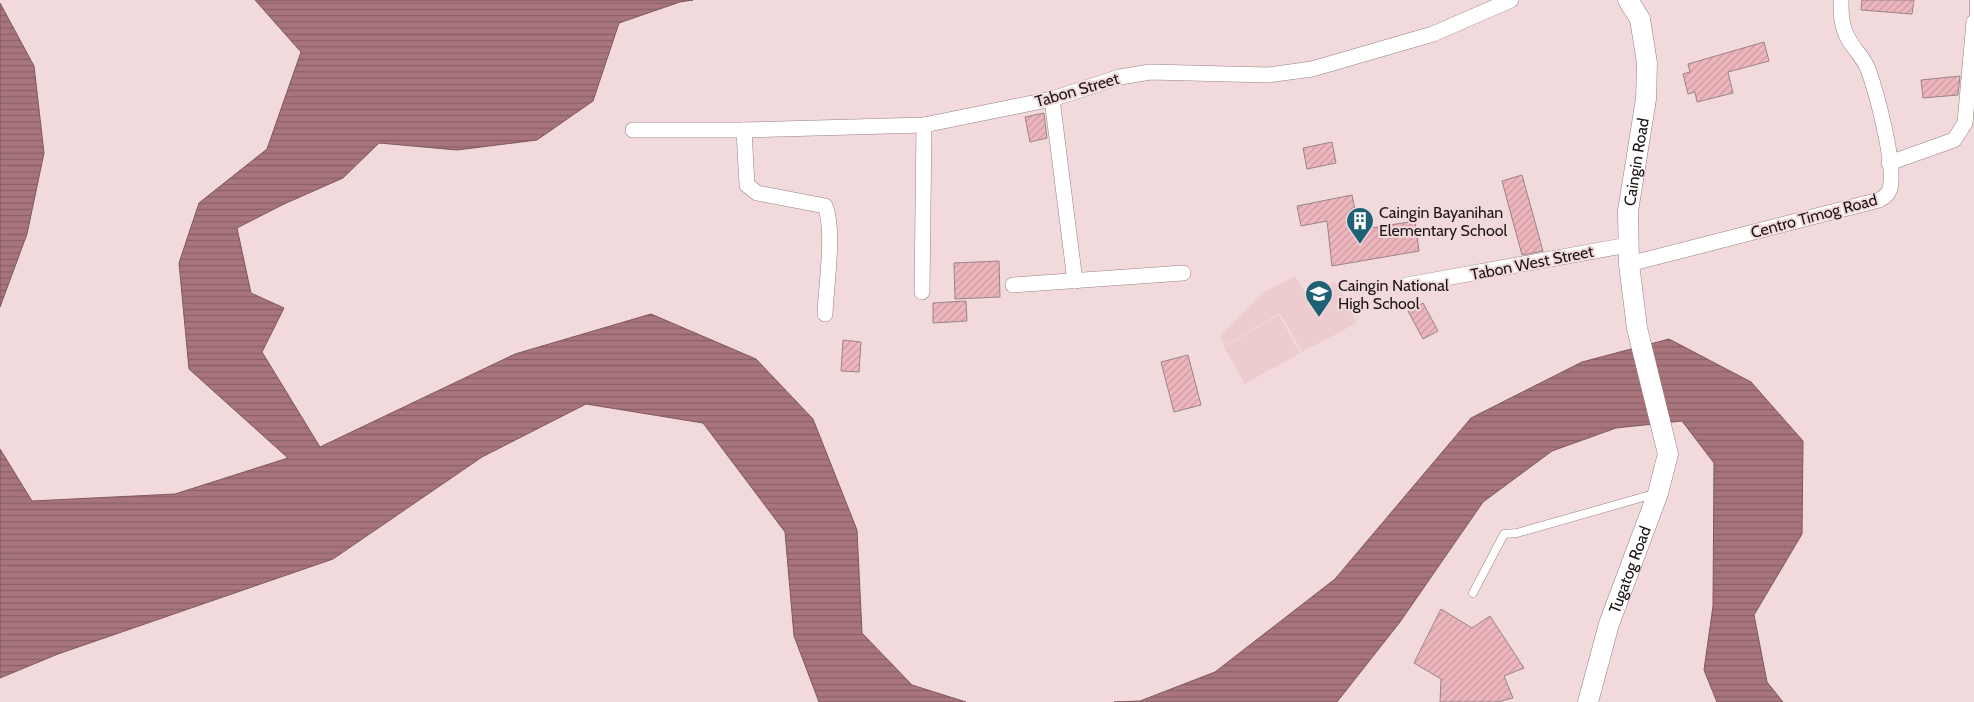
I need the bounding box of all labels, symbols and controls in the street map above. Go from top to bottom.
street label: Tabon Street [1033,69,1122,111]
street label: Caingin Road [1619,116,1652,207]
street label: Centro Timog Road [1749,190,1879,242]
place label: Caingin Bayanihan Elementary School [1379,203,1507,240]
building icon: Caingin Bayanihan Elementary School [1345,206,1375,245]
street label: Tabon West Street [1469,242,1596,284]
place label: Caingin National High School [1338,276,1449,313]
school or university icon: Caingin National High School [1304,279,1334,318]
street label: Tugatog Road [1604,523,1654,616]

